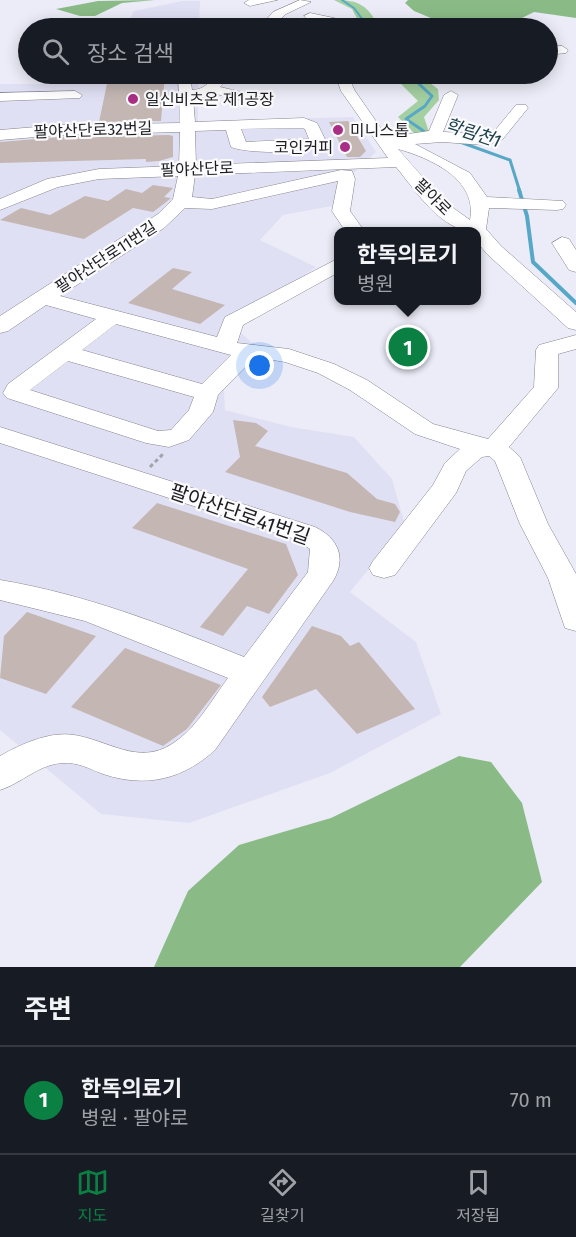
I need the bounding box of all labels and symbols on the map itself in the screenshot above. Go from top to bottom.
place label: 일신비츠온 제1공장 [145,90,274,109]
marker: 일신비츠온 제1공장 [126,92,140,106]
water label: 학림천1 [442,114,504,152]
street label: 팔야산단로32번길 [33,118,153,142]
place label: 미니스톱 [350,121,409,140]
marker: 미니스톱 [331,123,345,137]
place label: 코인커피 [274,138,333,157]
marker: 코인커피 [338,140,352,154]
street label: 팔야산단로 [160,158,234,180]
street label: 팔야로 [411,175,456,220]
street label: 팔야산단로11번길 [52,217,160,297]
pin: 1 [388,324,428,370]
your location [245,351,274,380]
street label: 팔야산단로41번길 [167,479,313,549]

